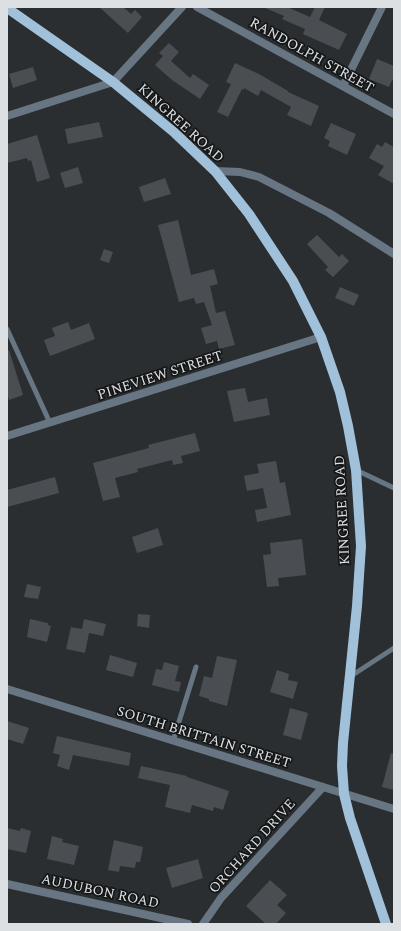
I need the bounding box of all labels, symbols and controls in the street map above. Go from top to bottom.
street label: RANDOLPH STREET [246,12,378,98]
street label: KINGREE ROAD [133,78,229,168]
street label: PINEVIEW STREET [95,345,225,405]
street label: KINGREE ROAD [329,455,355,565]
street label: SOUTH BRITTAIN STREET [114,700,294,774]
street label: ORCHARD DRIVE [204,794,300,898]
street label: AUDUBON ROAD [39,868,161,914]

